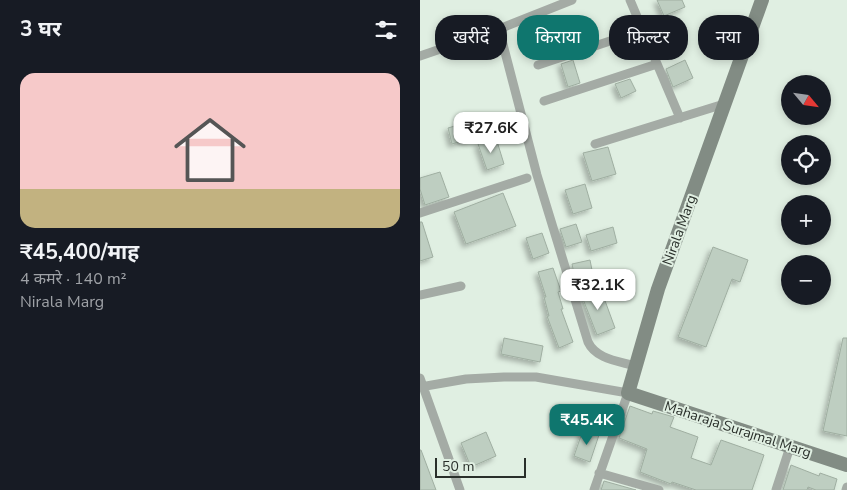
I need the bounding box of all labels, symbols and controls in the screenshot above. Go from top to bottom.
text: 3 घर [20,15,61,43]
chip: खरीदें [435,15,507,60]
chip: किराया [517,15,599,60]
chip: फ़िल्टर [609,15,688,60]
chip: नया [698,15,759,60]
icon: filters [372,16,400,44]
north arrow [781,75,831,125]
map controls [781,75,831,305]
icon: home [165,105,255,195]
pin: ₹27.6K [450,112,532,154]
text: ₹27.6K [465,117,518,139]
button: locate [781,135,831,185]
street label: Nirala Marg [658,192,701,268]
button: + [781,195,831,245]
text: ₹45,400/माह [20,238,139,266]
button: − [781,255,831,305]
text: 4 कमरे · 140 m² [20,268,127,290]
pin: ₹32.1K [557,268,639,311]
text: ₹32.1K [572,274,625,296]
text: Nirala Marg [20,291,104,313]
street label: Maharaja Surajmal Marg [662,397,814,462]
pin: ₹45.4K [546,404,628,446]
text: ₹45.4K [561,409,614,431]
scale bar [435,455,526,478]
text: 50 m [442,457,474,476]

